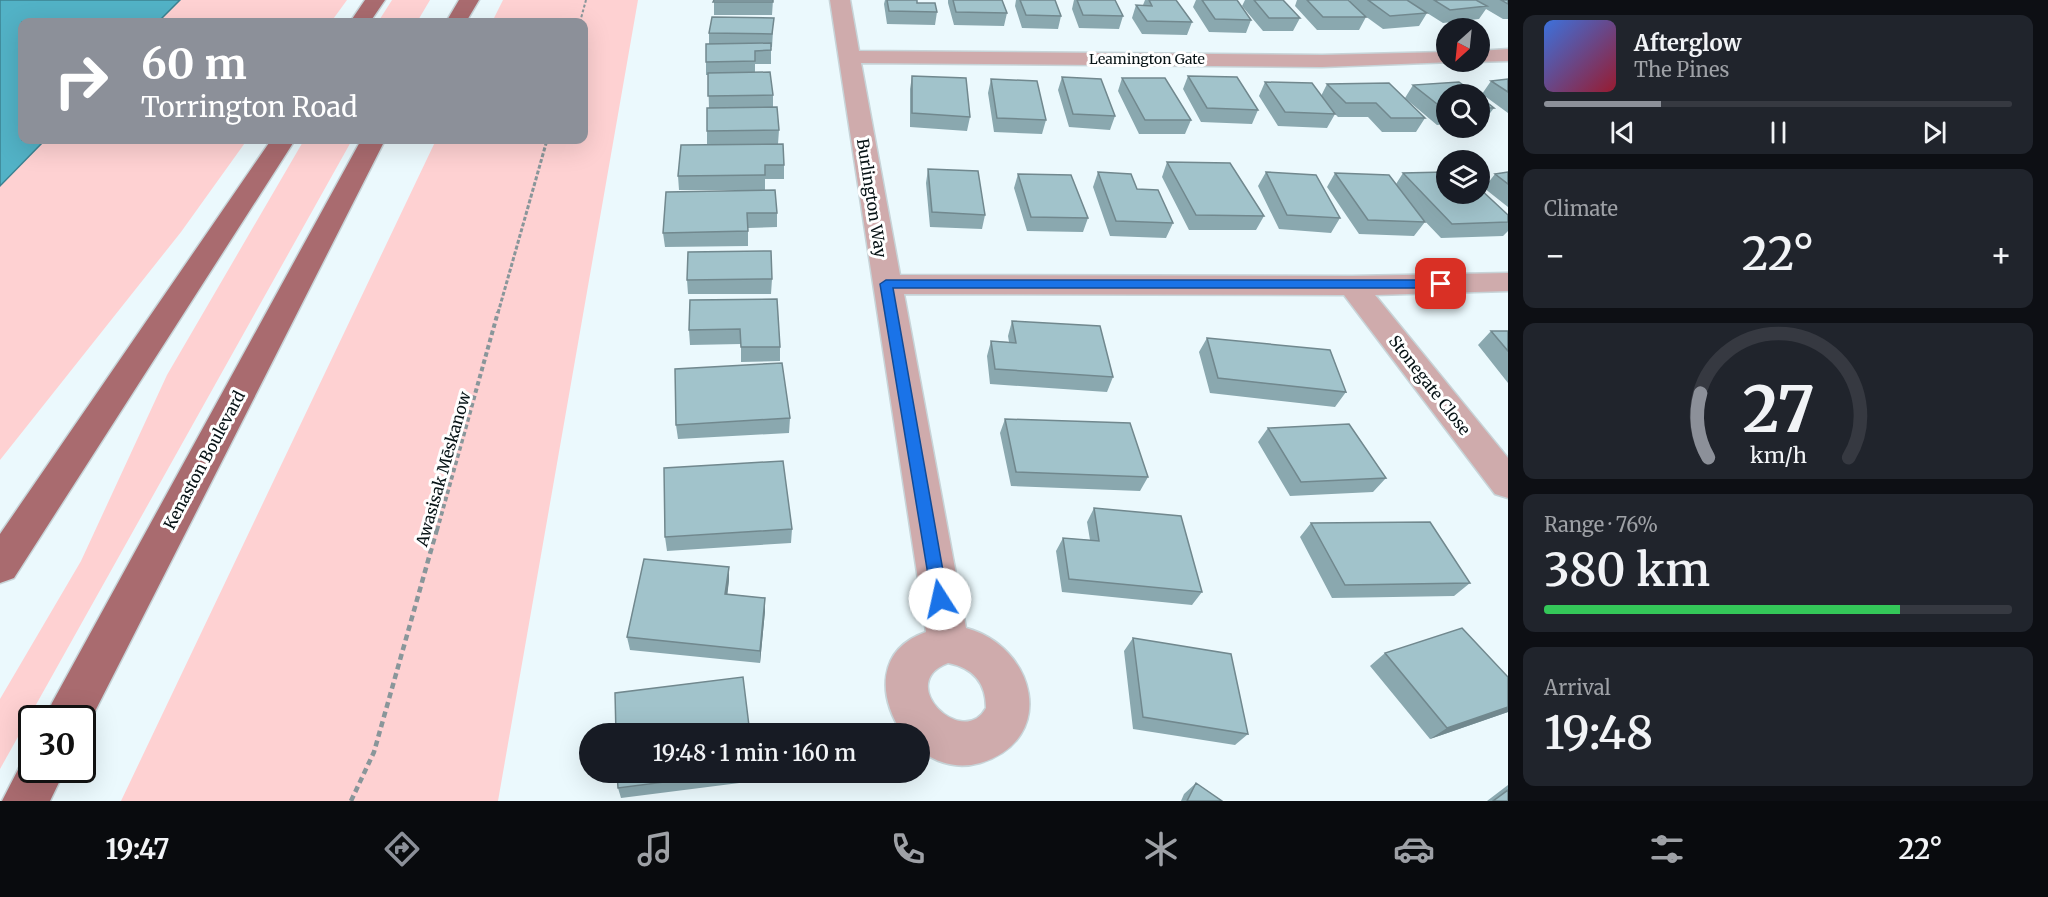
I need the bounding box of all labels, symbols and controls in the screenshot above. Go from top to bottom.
north arrow [1436,18,1490,72]
map controls [1436,18,1490,204]
text: Afterglow [1634,29,1741,57]
text: 60 m [141,38,247,90]
icon: right [42,42,120,120]
street label: Leamington Gate [1089,50,1205,68]
text: The Pines [1634,57,1729,82]
button: search [1436,84,1490,138]
text: Torrington Road [141,90,357,124]
icon: previous [1606,116,1639,149]
icon: pause [1762,116,1795,149]
icon: next [1918,116,1951,149]
street label: Burlington Way [853,137,891,260]
button: layers [1436,150,1490,204]
text: Climate [1544,196,1618,221]
text: 22° [1742,226,1814,282]
text: − [1544,235,1566,276]
text: + [1990,235,2012,276]
pin [1415,258,1466,309]
icon: arrive [1424,267,1457,300]
street label: Stonegate Close [1385,331,1475,439]
text: 27 [1742,371,1814,449]
street label: Kenaston Boulevard [159,387,249,533]
street label: Awasisak Mēskanow [411,389,475,550]
text: km/h [1750,442,1806,469]
text: Range · 76% [1544,512,1658,537]
text: 380 km [1544,542,1710,598]
position arrow [908,567,972,631]
text: Arrival [1544,675,1611,700]
speed limit sign: 30 [18,705,96,783]
text: 19:48 [1544,705,1653,761]
text: 19:48 · 1 min · 160 m [653,739,856,767]
icon: directions [381,828,423,870]
icon: music [634,828,676,870]
icon: phone [887,828,929,870]
icon: climate [1140,828,1182,870]
icon: car [1393,828,1435,870]
icon: filters [1646,828,1688,870]
text: 19:47 [106,832,169,866]
text: 22° [1899,832,1942,866]

